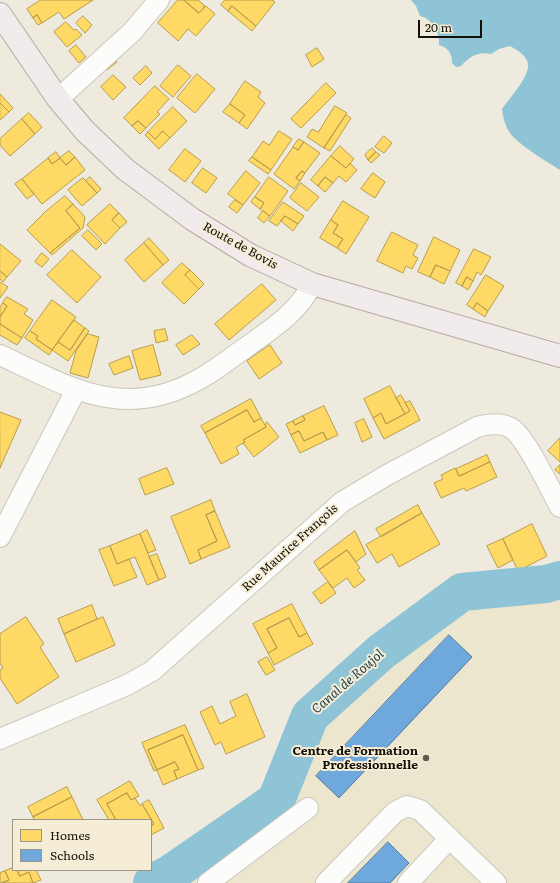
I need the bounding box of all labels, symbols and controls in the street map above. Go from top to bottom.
scale bar [420,12,484,38]
text: 20 m [425,18,452,36]
street label: Route de Bovis [200,220,280,272]
street label: Rue Maurice François [239,501,341,595]
water label: Canal de Roujol [309,647,387,717]
place label: Centre de Formation Professionnelle [292,744,418,772]
marker: Centre de Formation Professionnelle [421,753,431,763]
legend [12,819,152,871]
text: Homes [50,826,90,844]
text: Schools [50,846,94,864]

